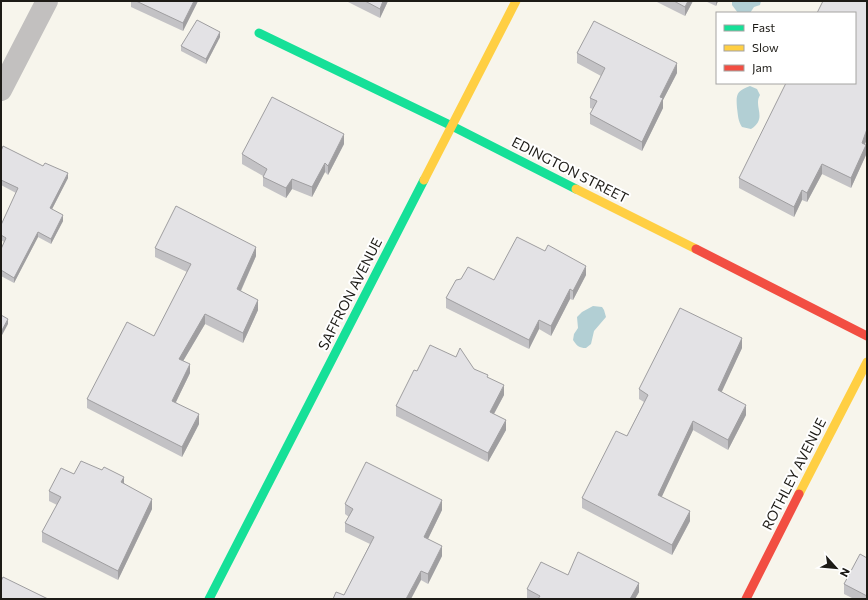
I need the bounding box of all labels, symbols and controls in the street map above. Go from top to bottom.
legend [716,12,856,84]
text: Fast [752,20,775,34]
text: Slow [752,40,779,54]
text: Jam [752,60,772,75]
street label: EDINGTON STREET [509,133,631,206]
street label: SAFFRON AVENUE [314,235,385,353]
street label: ROTHLEY AVENUE [758,415,829,533]
north arrow [816,548,856,588]
text: N [838,566,853,579]

